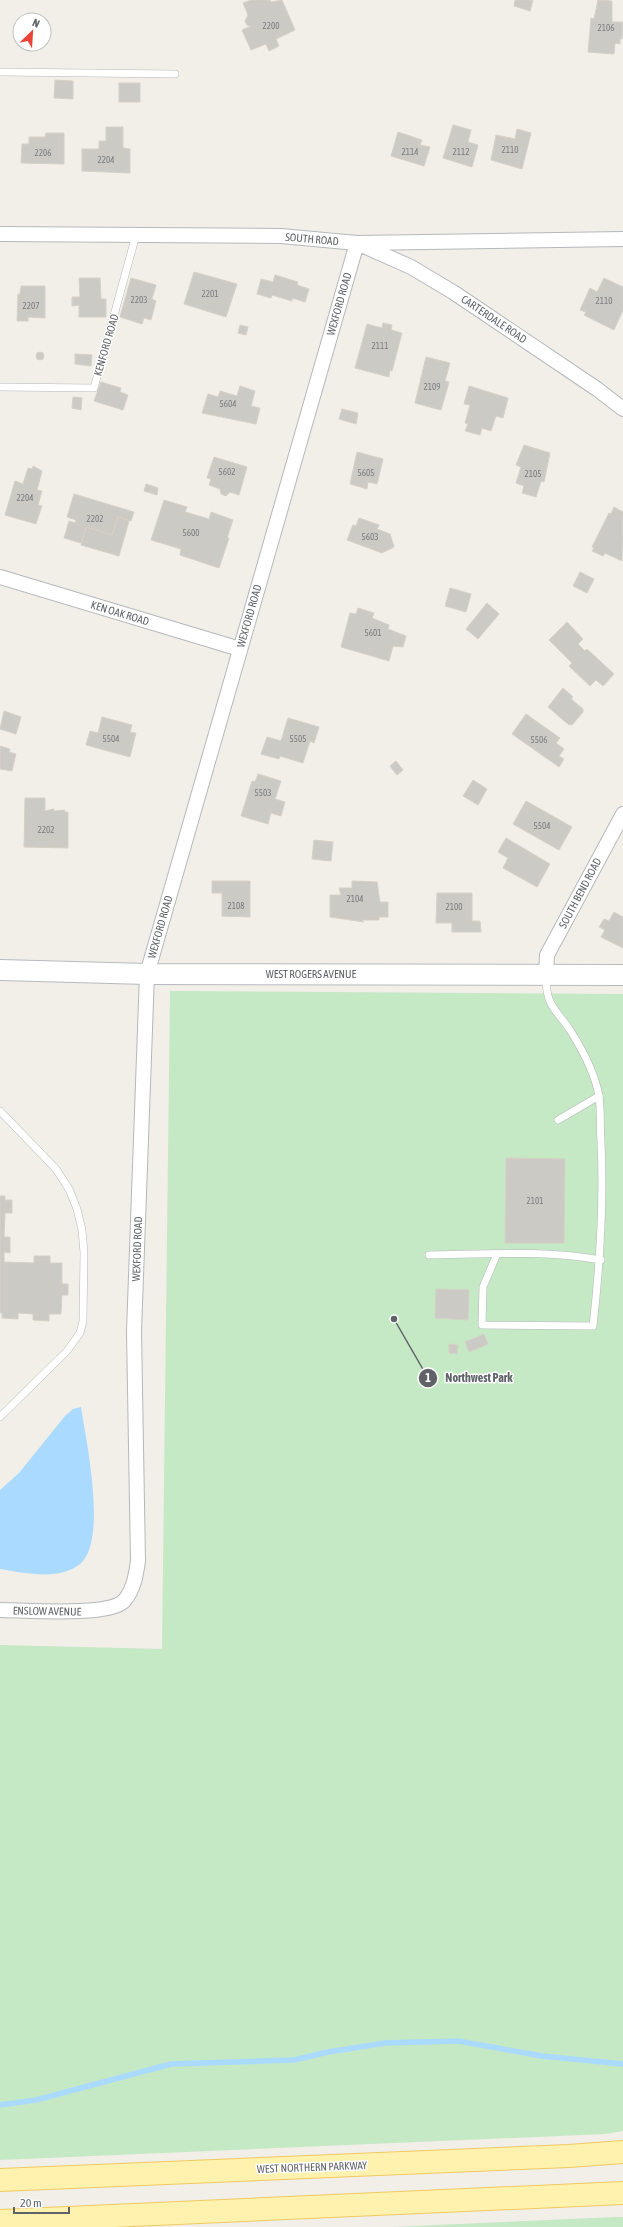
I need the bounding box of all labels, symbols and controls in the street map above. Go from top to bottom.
north arrow [12,12,52,52]
text: N [31,16,42,30]
house number: 2200 [263,21,279,31]
house number: 2106 [598,23,614,33]
house number: 2110 [502,145,518,155]
house number: 2114 [402,147,418,157]
house number: 2112 [453,147,469,157]
house number: 2206 [35,148,51,158]
house number: 2204 [98,155,114,165]
street label: SOUTH ROAD [285,231,339,247]
street label: WEXFORD ROAD [324,271,354,337]
house number: 2201 [202,289,218,299]
street label: CARTERDALE ROAD [459,293,529,345]
house number: 2203 [131,295,147,305]
house number: 2110 [596,296,612,306]
house number: 2207 [23,301,39,311]
street label: KENFORD ROAD [91,313,121,377]
house number: 2111 [372,341,388,351]
house number: 2109 [424,382,440,392]
house number: 5604 [220,399,236,409]
house number: 5602 [219,467,235,477]
house number: 5605 [358,468,374,478]
house number: 2105 [525,469,541,479]
house number: 2204 [17,493,33,503]
house number: 2202 [87,514,103,524]
house number: 5600 [183,528,199,538]
house number: 5603 [362,532,378,542]
street label: WEXFORD ROAD [234,583,264,649]
street label: KEN OAK ROAD [89,598,151,628]
house number: 5601 [365,628,381,638]
house number: 5504 [103,734,119,744]
house number: 5505 [290,734,306,744]
house number: 5506 [531,735,547,745]
house number: 5503 [255,788,271,798]
house number: 5504 [534,821,550,831]
house number: 2202 [38,825,54,835]
street label: SOUTH BEND ROAD [556,856,604,930]
street label: WEXFORD ROAD [145,894,175,960]
house number: 2104 [347,894,363,904]
house number: 2108 [228,901,244,911]
house number: 2100 [446,902,462,912]
street label: WEST ROGERS AVENUE [266,968,357,980]
house number: 2101 [527,1196,543,1206]
street label: WEXFORD ROAD [130,1216,144,1282]
callout: Northwest Park [418,1366,521,1390]
text: 1 [425,1371,431,1385]
text: Northwest Park [445,1371,513,1385]
street label: ENSLOW AVENUE [13,1604,82,1618]
street label: WEST NORTHERN PARKWAY [257,2159,367,2175]
scale bar [14,2189,69,2215]
text: 20 m [20,2196,42,2210]

